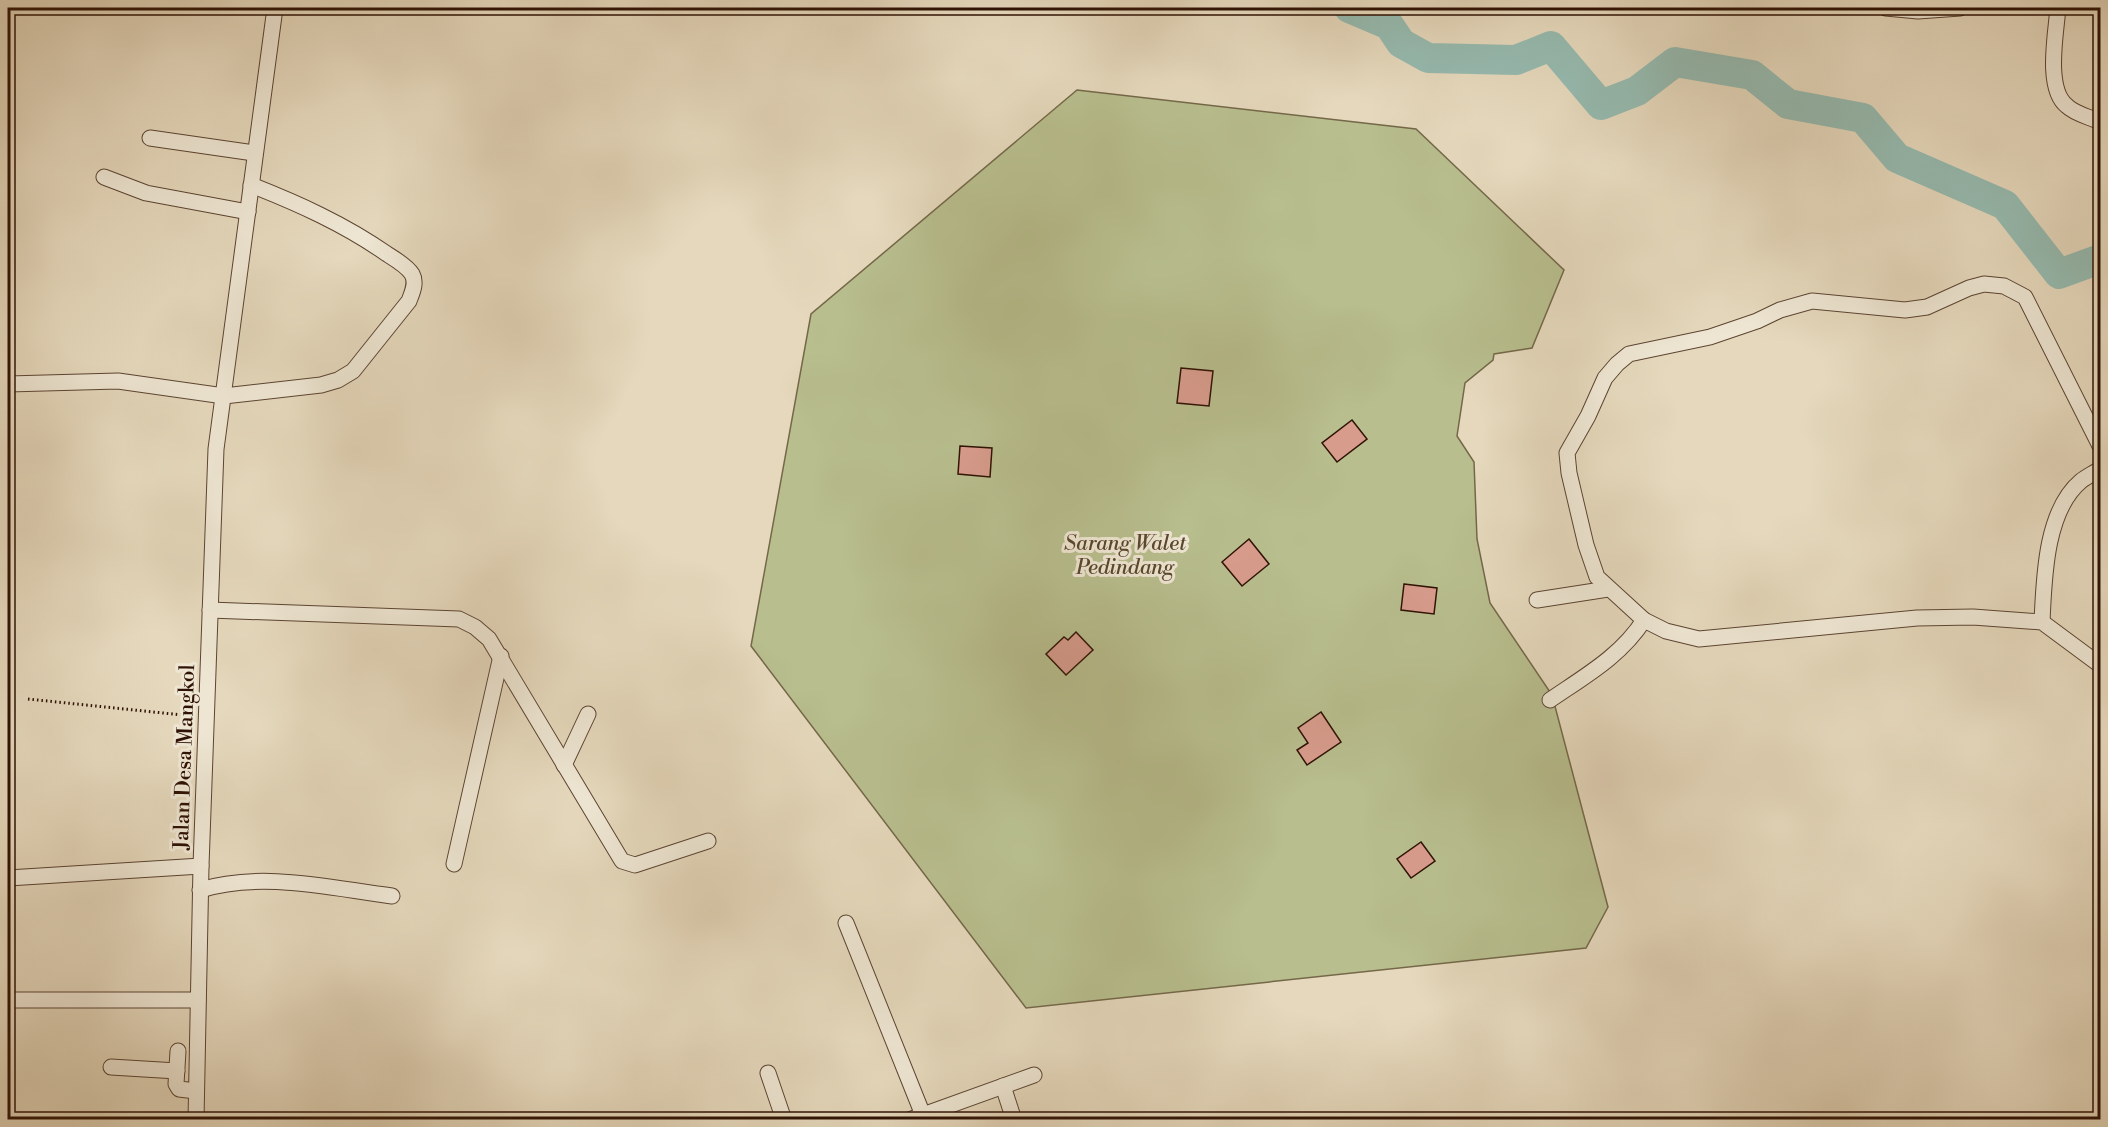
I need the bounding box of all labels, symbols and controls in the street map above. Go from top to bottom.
park label: Sarang Walet Pedindang [1064,531,1187,581]
street label: Jalan Desa Mangkol [169,664,201,851]

